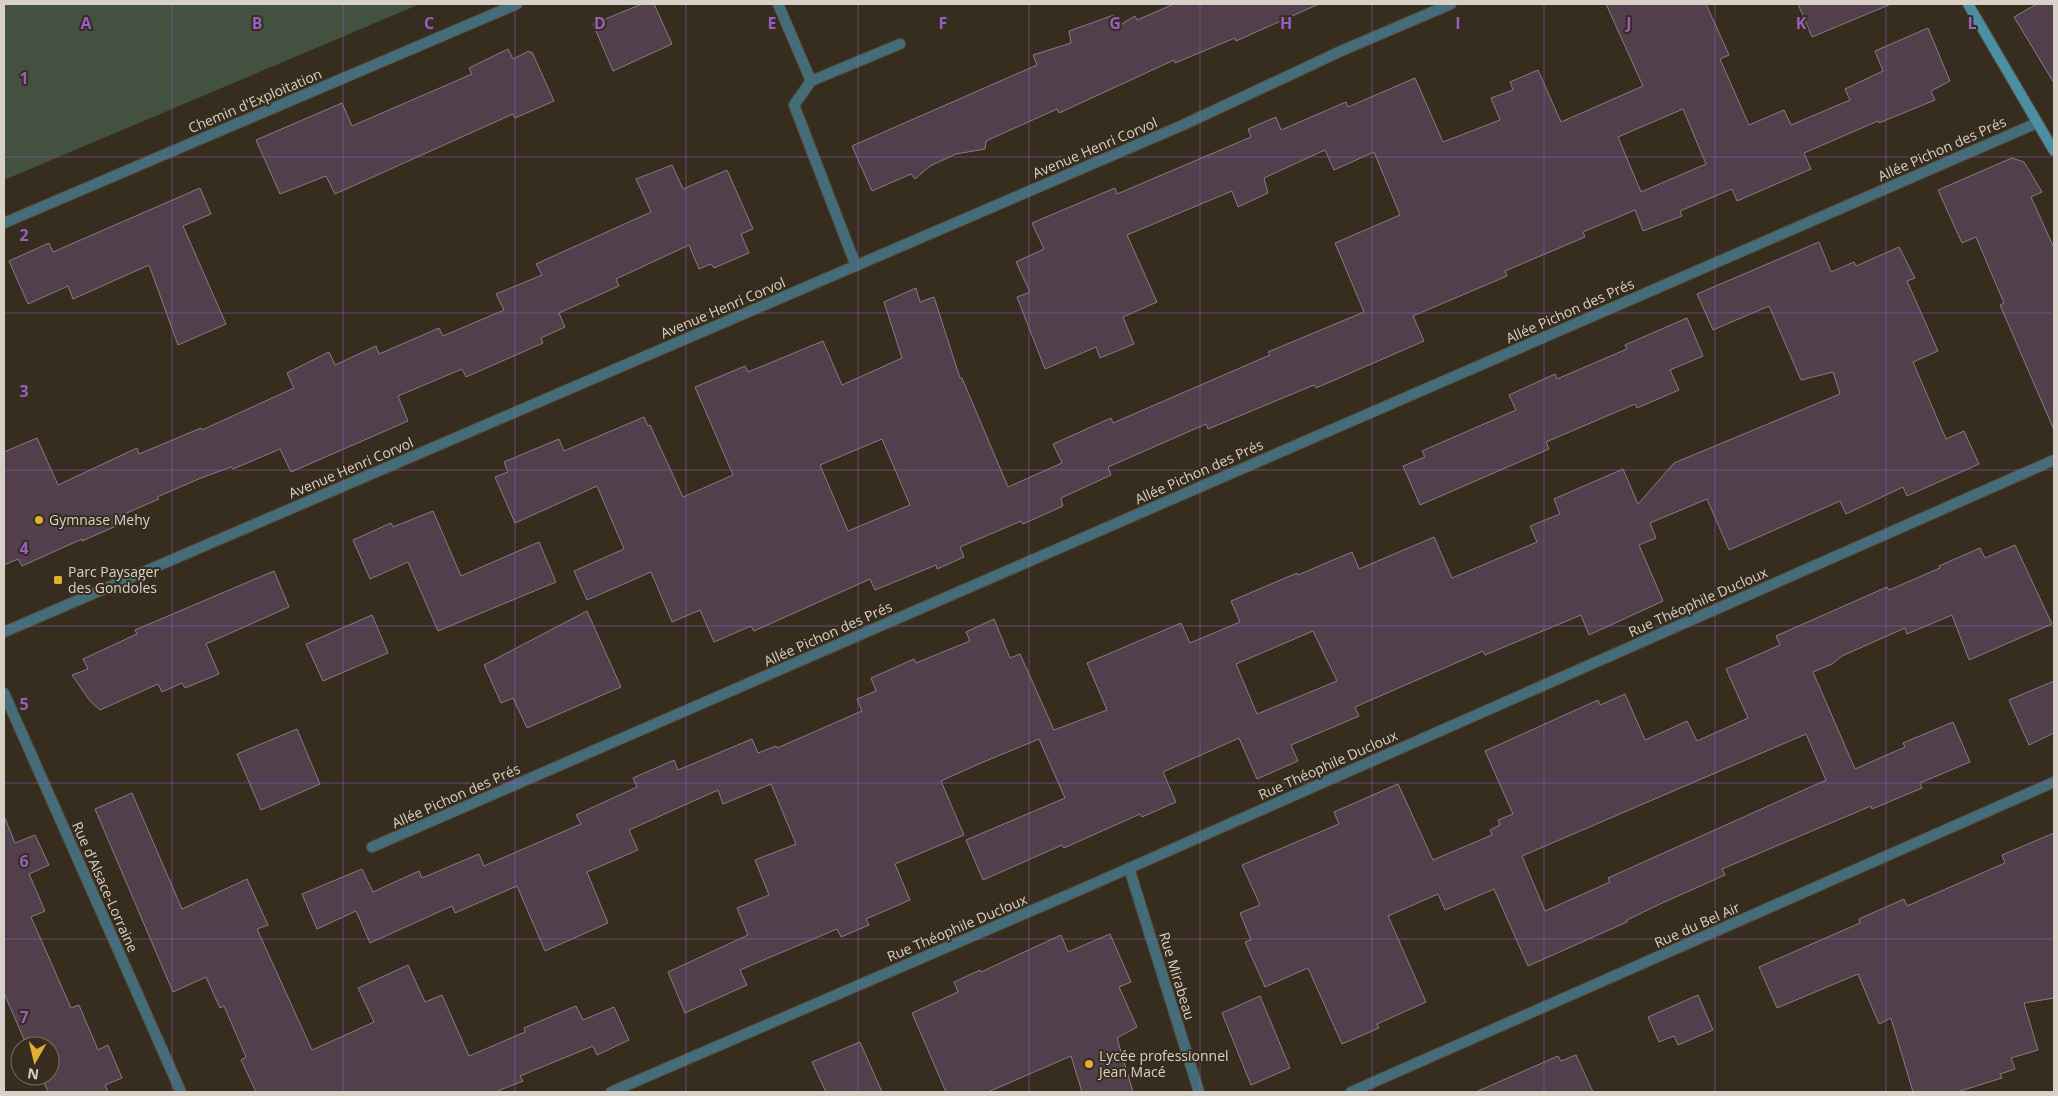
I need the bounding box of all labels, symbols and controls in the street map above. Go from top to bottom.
text: A [80,12,92,34]
text: B [252,12,262,34]
text: C [424,12,434,34]
text: D [594,12,606,34]
text: E [768,12,777,34]
text: F [939,12,947,34]
text: G [1109,12,1121,34]
text: H [1280,12,1292,34]
text: I [1455,12,1461,34]
text: J [1624,12,1632,34]
text: K [1796,12,1807,34]
text: L [1967,12,1977,34]
street label: Chemin d'Exploitation [185,64,324,137]
text: 1 [19,67,29,89]
street label: Allée Pichon des Prés [1875,112,2009,185]
street label: Avenue Henri Corvol [1029,113,1160,182]
text: 2 [19,224,29,246]
street label: Avenue Henri Corvol [657,273,788,342]
street label: Allée Pichon des Prés [1503,274,1637,347]
text: 3 [19,380,29,402]
street label: Avenue Henri Corvol [285,433,416,502]
street label: Allée Pichon des Prés [1132,435,1266,508]
place label: Gymnase Mehy [49,510,151,529]
marker: Gymnase Mehy [33,514,45,526]
text: 4 [19,537,29,559]
place label: Parc Paysager des Gondoles [68,562,159,597]
street label: Rue Théophile Ducloux [1625,562,1771,641]
marker: Parc Paysager des Gondoles [52,574,64,586]
street label: Allée Pichon des Prés [761,597,895,670]
text: 5 [19,693,29,715]
street label: Rue Théophile Ducloux [1255,725,1401,804]
street label: Allée Pichon des Prés [389,759,523,832]
street label: Rue d'Alsace-Lorraine [68,818,143,955]
text: 6 [19,850,29,872]
street label: Rue Théophile Ducloux [884,889,1030,966]
street label: Rue du Bel Air [1651,897,1743,952]
street label: Rue Mirabeau [1155,929,1200,1022]
text: 7 [19,1006,29,1028]
north arrow [10,1036,60,1086]
place label: Lycée professionnel Jean Macé [1097,1046,1229,1081]
marker: Lycée professionnel Jean Macé [1083,1058,1095,1070]
text: N [26,1064,40,1085]

